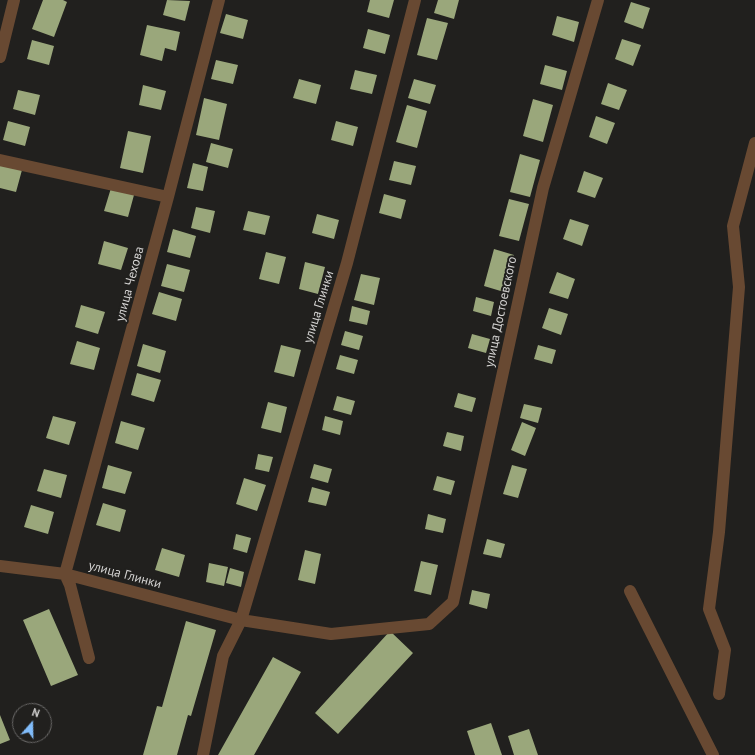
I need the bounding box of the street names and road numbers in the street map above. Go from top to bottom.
street label: улица Чехова [112,245,148,323]
street label: улица Достоевского [482,255,520,369]
street label: улица Глинки [301,269,337,345]
street label: улица Глинки [87,558,163,592]

